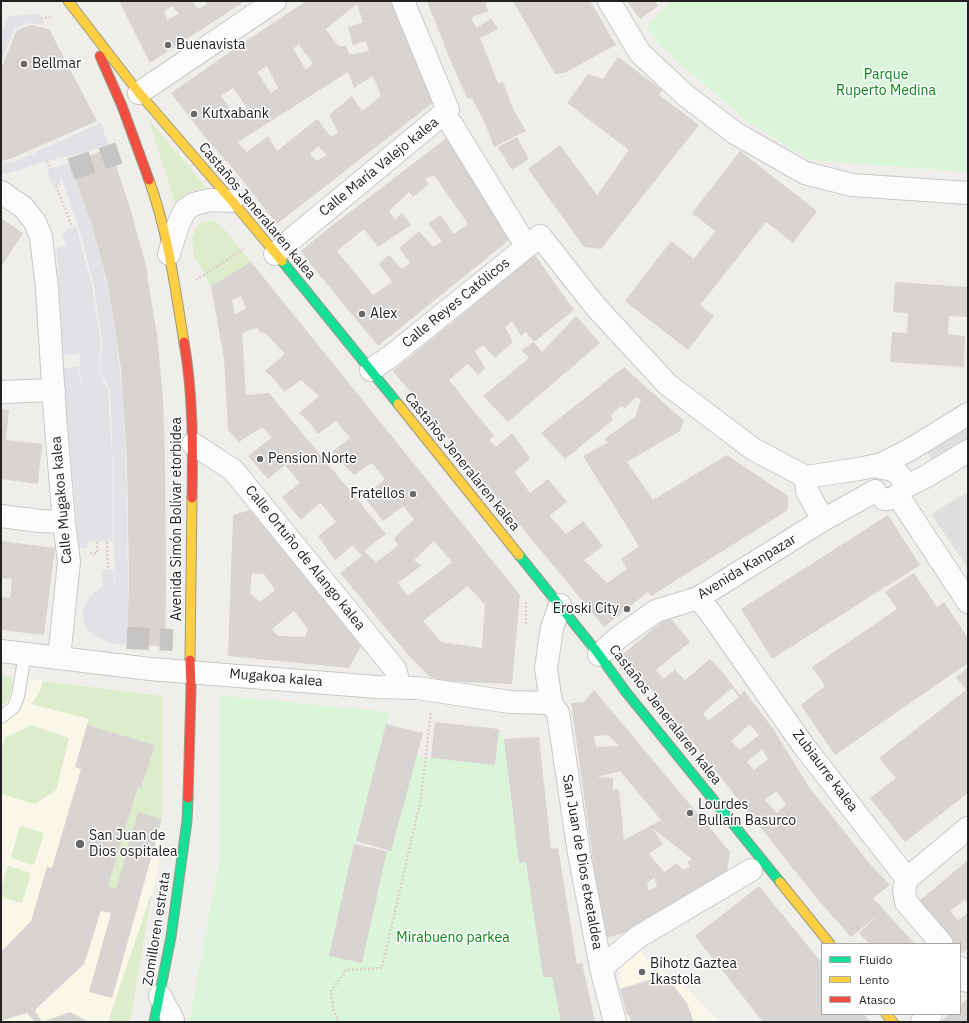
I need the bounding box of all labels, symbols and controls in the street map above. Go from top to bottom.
place label: Buenavista [176,37,246,53]
marker: Buenavista [163,40,173,50]
place label: Bellmar [32,56,81,72]
marker: Bellmar [19,59,29,69]
park label: Parque Ruperto Medina [836,67,936,100]
place label: Kutxabank [202,106,269,122]
marker: Kutxabank [189,109,199,119]
street label: Calle María Valejo kalea [316,114,442,220]
street label: Castaños Jeneralaren kalea [195,139,319,283]
street label: Calle Reyes Católicos [399,254,513,352]
place label: Alex [370,306,397,322]
marker: Alex [357,309,367,319]
street label: Castaños Jeneralaren kalea [401,389,523,535]
street label: Avenida Simón Bolívar etorbidea [169,417,185,621]
street label: Calle Mugakoa kalea [48,435,76,565]
place label: Pension Norte [268,451,357,467]
marker: Pension Norte [255,454,265,464]
street label: Calle Ortuño de Alango kalea [241,482,369,634]
place label: Fratellos [350,486,405,502]
marker: Fratellos [408,489,418,499]
street label: Avenida Kanpazar [695,531,799,603]
place label: Eroski City [553,601,619,617]
marker: Eroski City [622,604,632,614]
street label: Castaños Jeneralaren kalea [605,642,725,788]
street label: Mugakoa kalea [229,666,323,690]
street label: Zubiaurre kalea [789,727,861,815]
street label: San Juan de Dios etxetaldea [558,773,606,951]
place label: Lourdes Bullaín Basurco [698,797,796,830]
marker: Lourdes Bullaín Basurco [685,808,695,818]
place label: San Juan de Dios ospitalea [89,828,177,860]
marker: San Juan de Dios ospitalea [74,838,86,850]
street label: Zomilloren estrata [140,871,174,987]
park label: Mirabueno parkea [396,930,510,946]
legend [821,943,961,1015]
text: Fluido [859,952,892,967]
place label: Bihotz Gaztea Ikastola [650,956,737,988]
marker: Bihotz Gaztea Ikastola [637,967,647,977]
text: Lento [859,972,889,987]
text: Atasco [859,992,896,1007]

